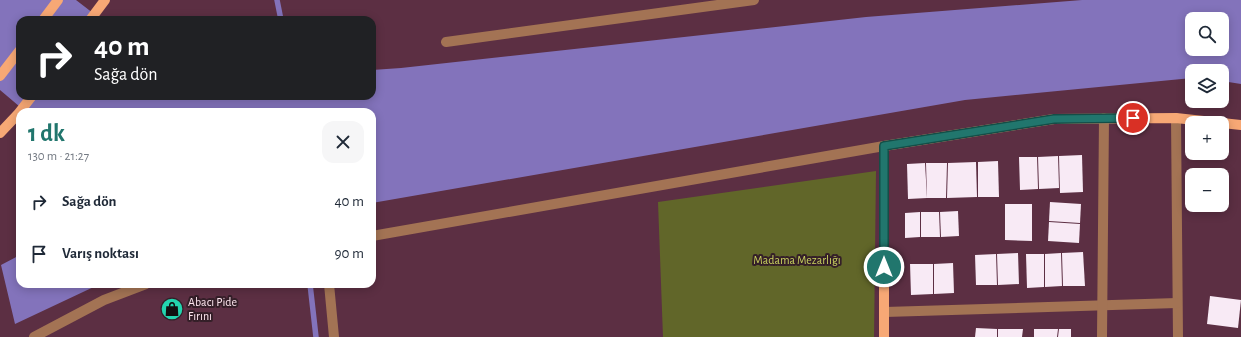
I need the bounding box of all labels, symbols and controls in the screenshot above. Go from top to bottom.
map controls [1185,12,1229,212]
button: search [1185,12,1229,56]
icon: right [28,32,80,84]
text: 40 m [94,33,150,61]
button: layers [1185,64,1229,108]
text: Sağa dön [94,66,158,84]
pin [1116,101,1150,135]
icon: arrive [1122,107,1144,129]
button: + [1185,116,1229,160]
button: close [322,121,364,163]
text: 1 dk [28,122,65,146]
text: 130 m · 21:27 [28,150,89,163]
button: − [1185,168,1229,212]
icon: right [28,191,50,213]
text: Sağa dön [62,194,116,209]
text: 40 m [334,194,364,209]
icon: arrive [28,243,50,265]
text: Varış noktası [62,246,139,261]
text: 90 m [335,246,364,261]
position arrow [863,246,905,288]
park label: Madama Mezarlığı [753,254,841,266]
shop icon: Abacı Pide Fırını [159,296,185,322]
place label: Abacı Pide Fırını [188,296,237,322]

